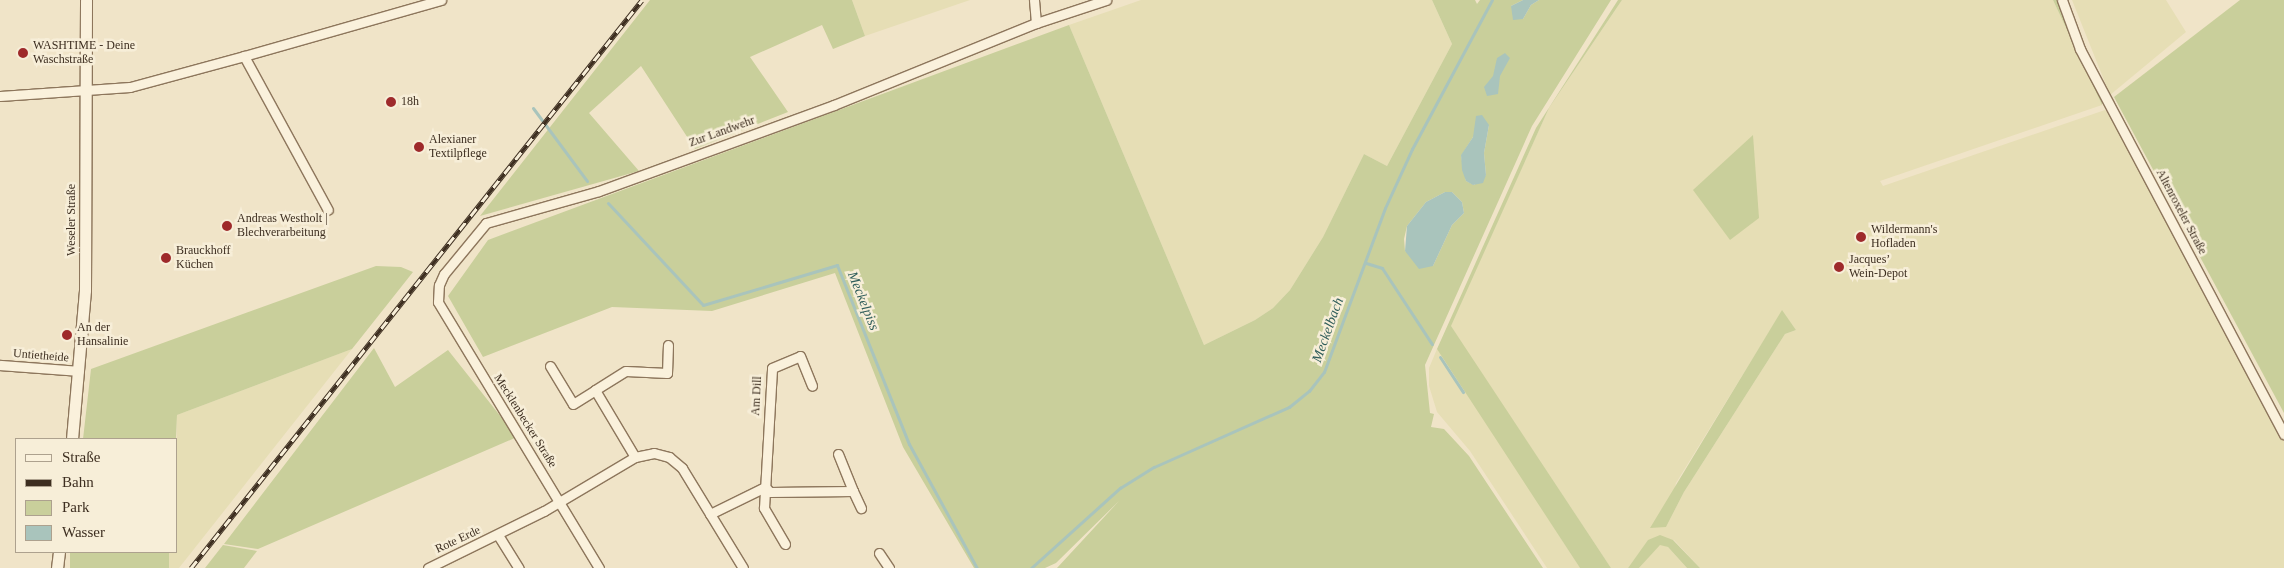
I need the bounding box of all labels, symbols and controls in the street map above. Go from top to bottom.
place label: WASHTIME - Deine Waschstraße [33,39,135,67]
marker: WASHTIME - Deine Waschstraße [17,47,29,59]
place label: 18h [401,95,419,109]
marker: 18h [385,96,397,108]
street label: Zur Landwehr [687,113,757,151]
place label: Alexianer Textilpflege [429,133,487,161]
marker: Alexianer Textilpflege [413,141,425,153]
street label: Altenroxeler Straße [2153,167,2209,257]
street label: Weseler Straße [65,184,79,256]
place label: Andreas Westholt | Blechverarbeitung [237,212,328,240]
marker: Andreas Westholt | Blechverarbeitung [221,220,233,232]
place label: Wildermann's Hofladen [1871,223,1937,251]
marker: Wildermann's Hofladen [1855,231,1867,243]
place label: Brauckhoff Küchen [176,244,230,272]
marker: Brauckhoff Küchen [160,252,172,264]
place label: Jacques’ Wein-Depot [1849,253,1907,281]
marker: Jacques’ Wein-Depot [1833,261,1845,273]
water label: Meckelpiss [844,269,882,333]
water label: Meckelbach [1309,295,1347,365]
place label: An der Hansalinie [77,321,128,349]
marker: An der Hansalinie [61,329,73,341]
street label: Untietheide [12,346,70,366]
street label: Mecklenbecker Straße [490,372,560,470]
street label: Am Dill [749,376,765,416]
legend [15,438,178,553]
text: Straße [62,449,100,465]
text: Bahn [62,474,94,490]
text: Park [62,499,90,515]
street label: Rote Erde [433,523,483,557]
text: Wasser [62,524,105,540]

